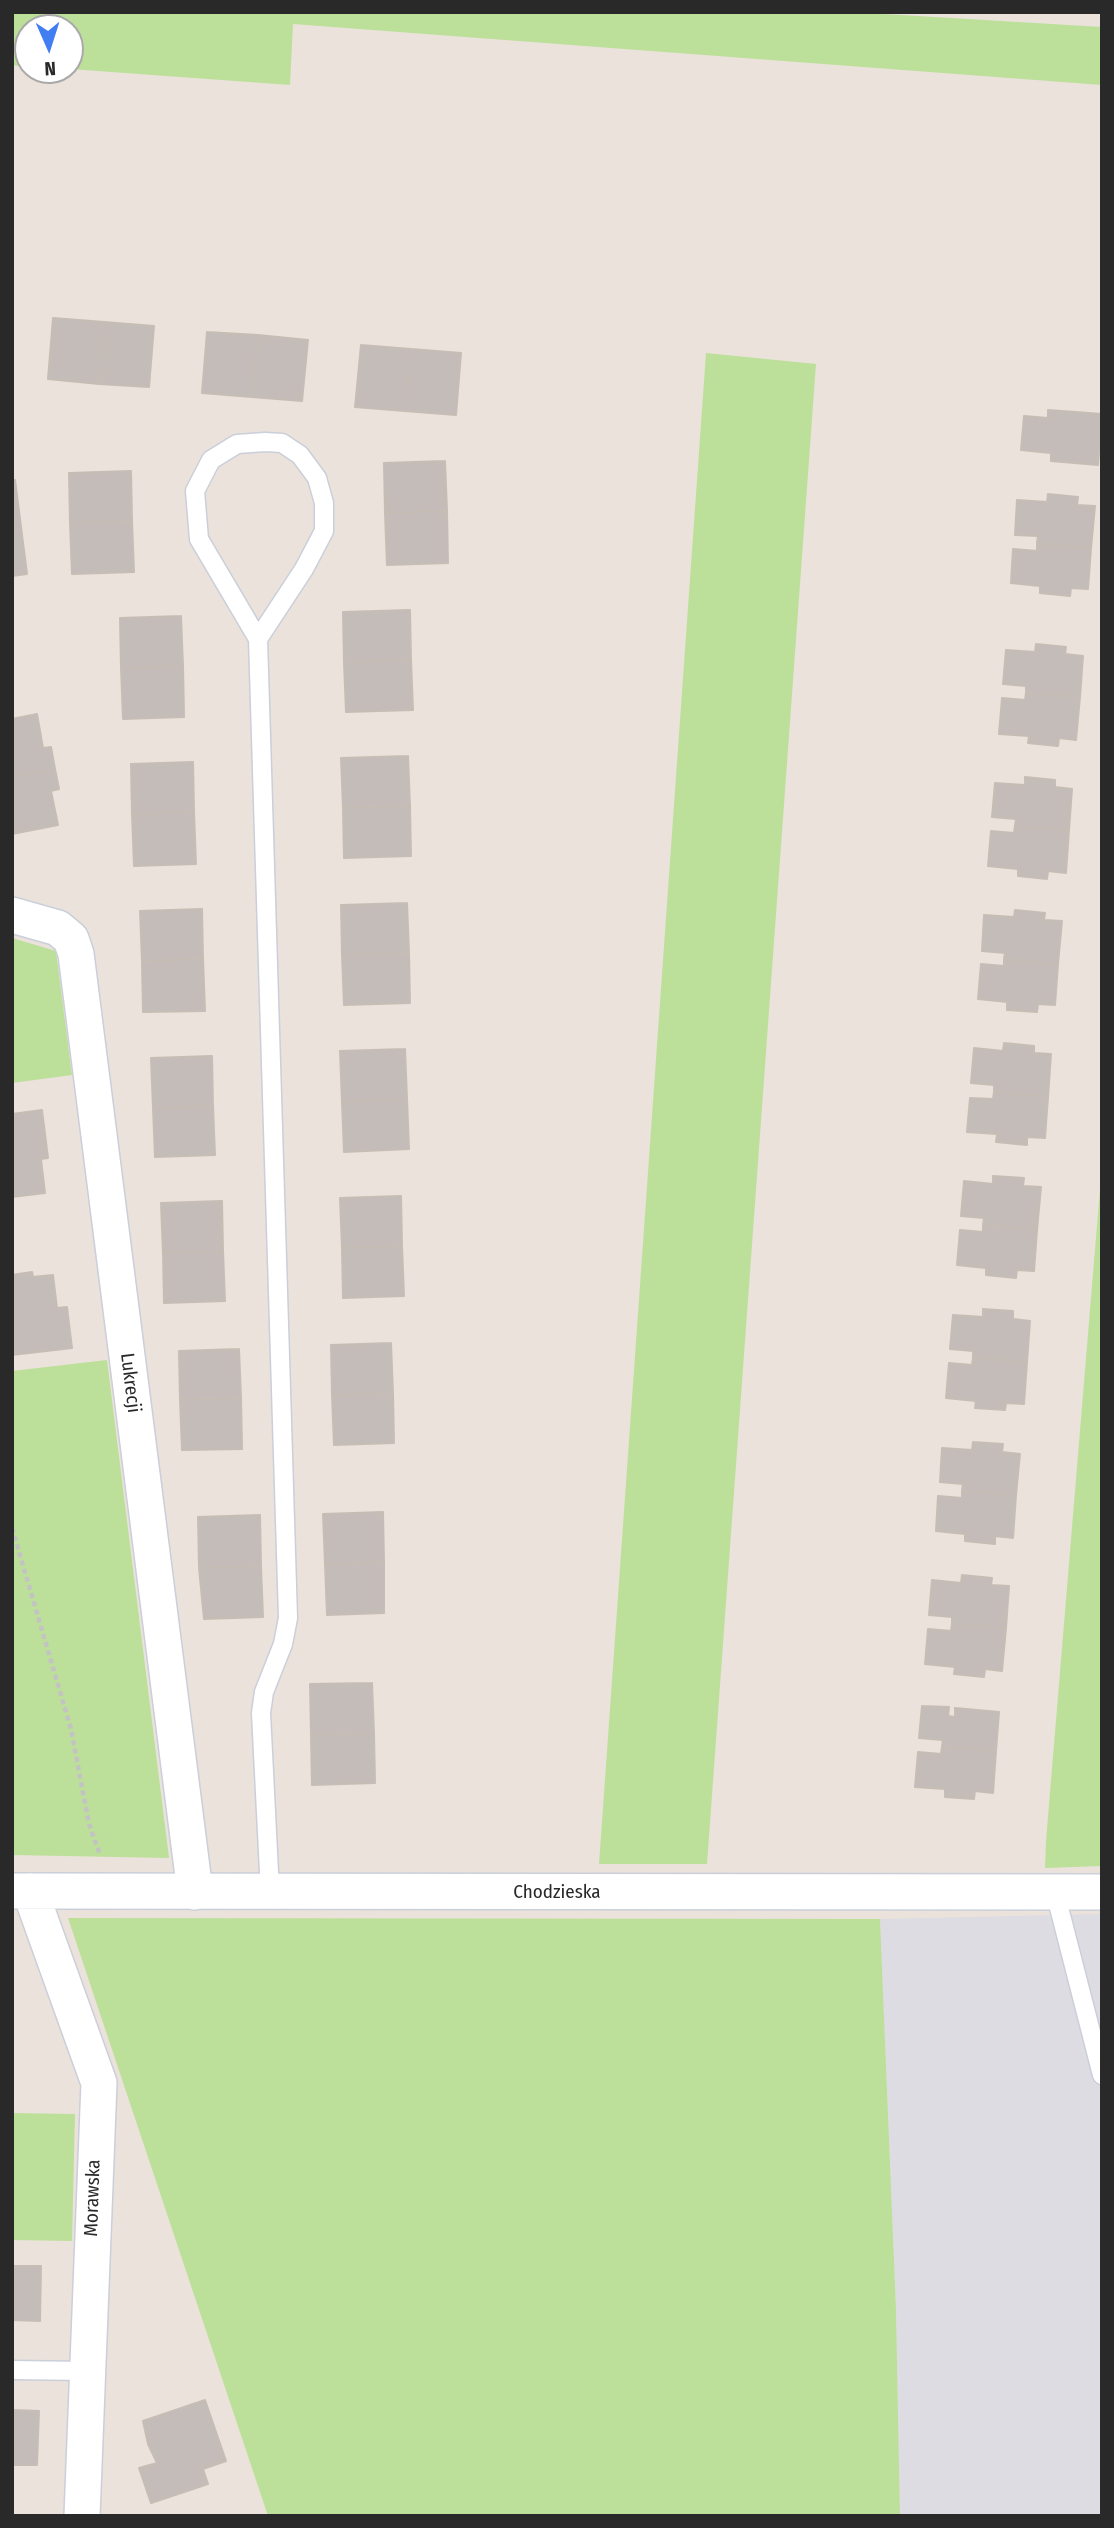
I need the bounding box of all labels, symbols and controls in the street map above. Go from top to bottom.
north arrow [14,14,84,84]
text: N [44,57,56,80]
street label: Lukrecji [115,1352,145,1414]
street label: Chodzieska [513,1882,601,1904]
street label: Morawska [80,2159,106,2237]

